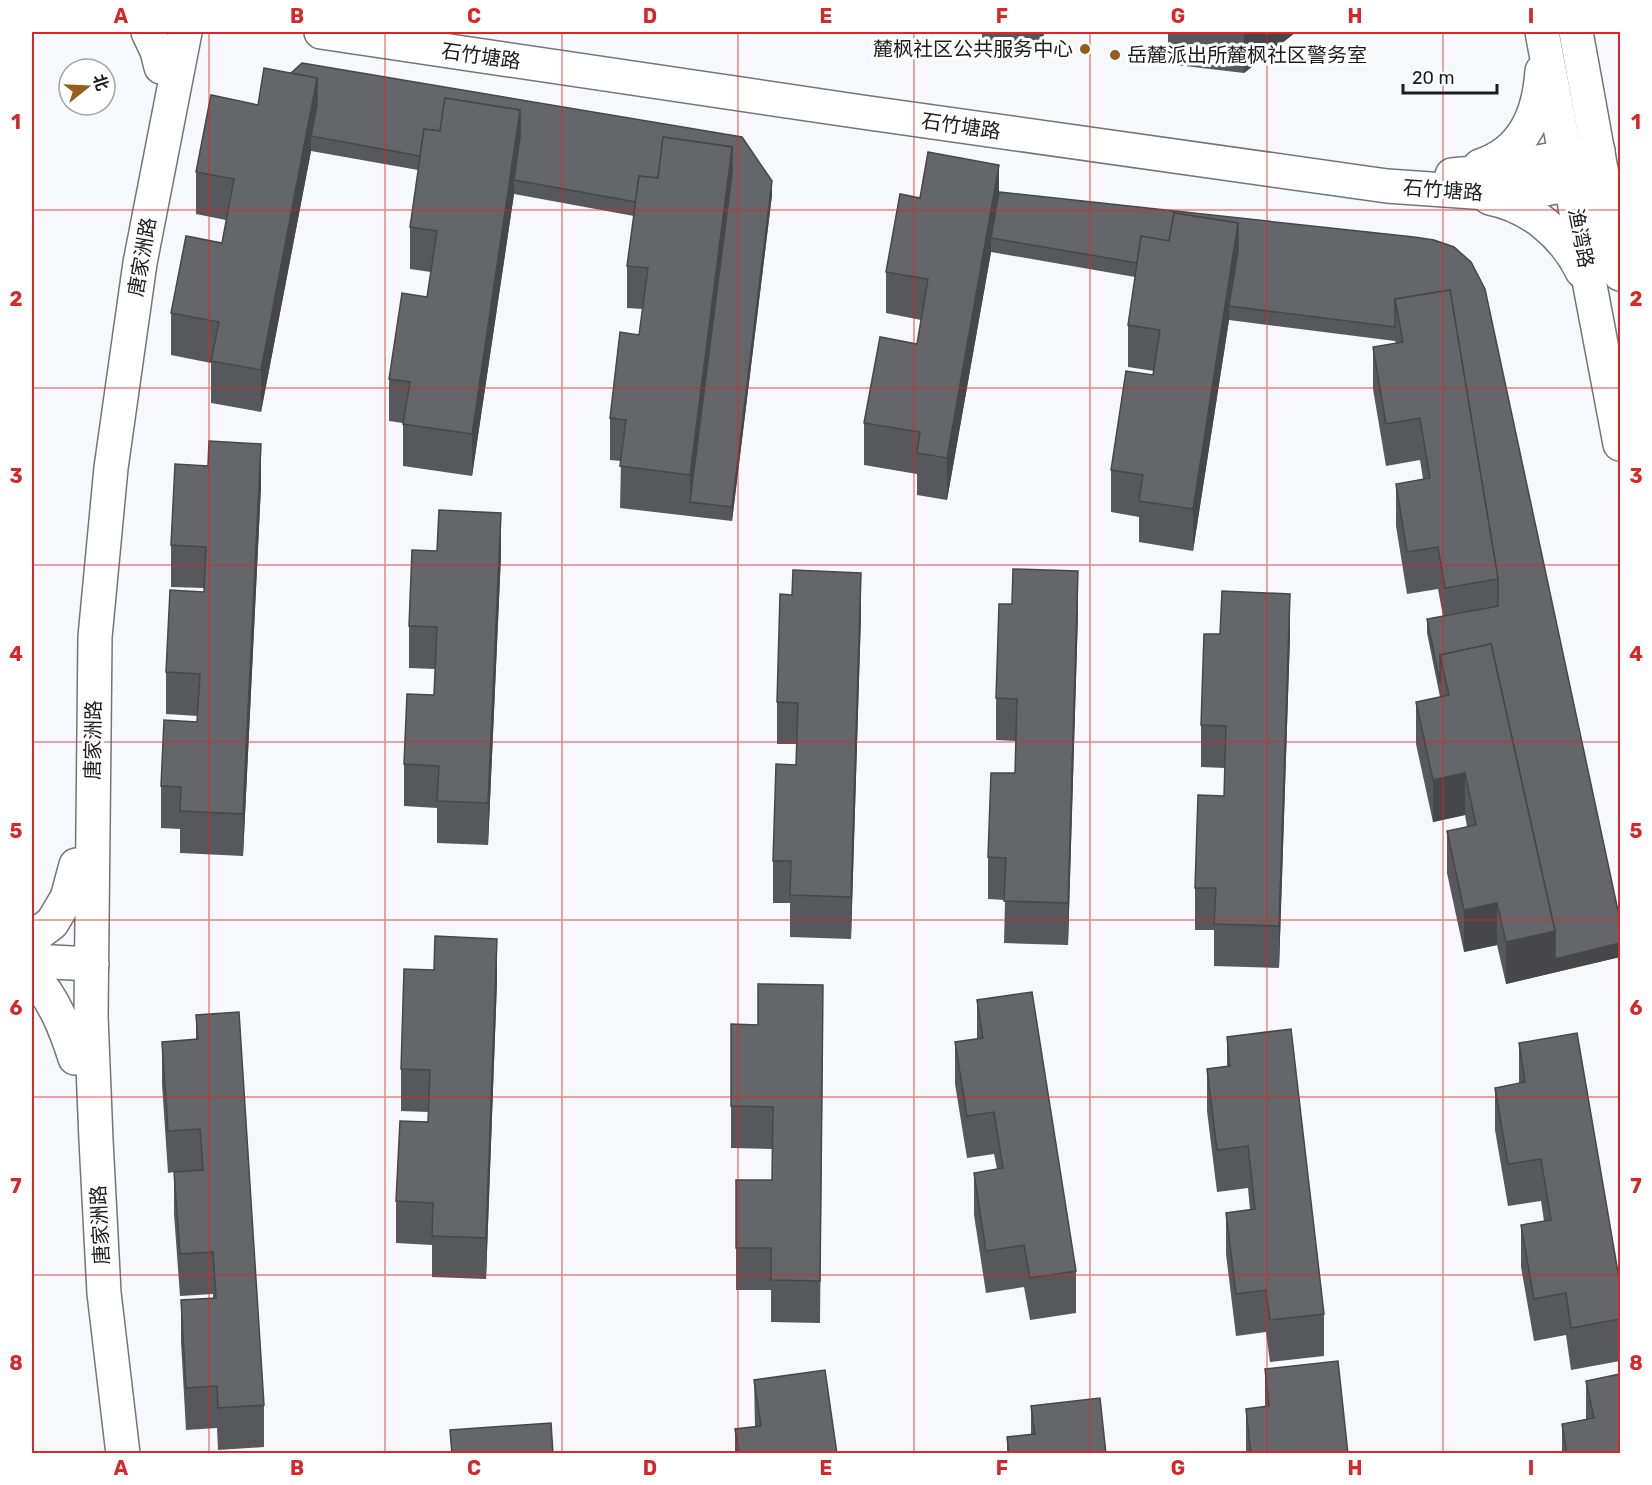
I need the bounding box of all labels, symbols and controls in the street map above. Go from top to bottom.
text: A [114,4,129,28]
text: B [290,4,304,28]
text: C [467,4,481,28]
text: D [643,4,657,28]
text: E [820,4,832,28]
text: F [996,4,1008,28]
text: G [1171,4,1185,28]
text: H [1348,4,1362,28]
text: I [1528,4,1534,28]
place label: 麓枫社区公共服务中心 [873,37,1073,61]
street label: 石竹塘路 [440,39,522,73]
marker: 麓枫社区公共服务中心 [1078,42,1092,56]
place label: 岳麓派出所麓枫社区警务室 [1127,43,1367,67]
marker: 岳麓派出所麓枫社区警务室 [1108,48,1122,62]
north arrow [57,57,117,117]
scale bar [1403,57,1498,95]
text: 20 m [1412,67,1454,89]
text: 北 [89,72,112,93]
street label: 石竹塘路 [920,109,1002,143]
text: 1 [11,110,21,134]
text: 1 [1631,110,1641,134]
street label: 石竹塘路 [1402,175,1484,205]
street label: 渔湾路 [1563,206,1599,270]
street label: 唐家洲路 [123,216,161,298]
text: 2 [10,287,23,311]
text: 2 [1630,287,1643,311]
text: 3 [9,464,23,488]
text: 3 [1629,464,1643,488]
text: 4 [9,642,23,666]
text: 4 [1629,642,1643,666]
street label: 唐家洲路 [80,700,106,780]
text: 5 [10,819,23,843]
text: 5 [1630,819,1643,843]
text: 6 [9,996,23,1020]
text: 6 [1629,996,1643,1020]
text: 7 [10,1174,22,1198]
text: 7 [1630,1174,1642,1198]
street label: 唐家洲路 [86,1184,114,1266]
text: 8 [9,1351,23,1375]
text: 8 [1629,1351,1643,1375]
text: A [114,1456,129,1480]
text: B [290,1456,304,1480]
text: C [467,1456,481,1480]
text: D [643,1456,657,1480]
text: E [820,1456,832,1480]
text: F [996,1456,1008,1480]
text: G [1171,1456,1185,1480]
text: H [1348,1456,1362,1480]
text: I [1528,1456,1534,1480]

